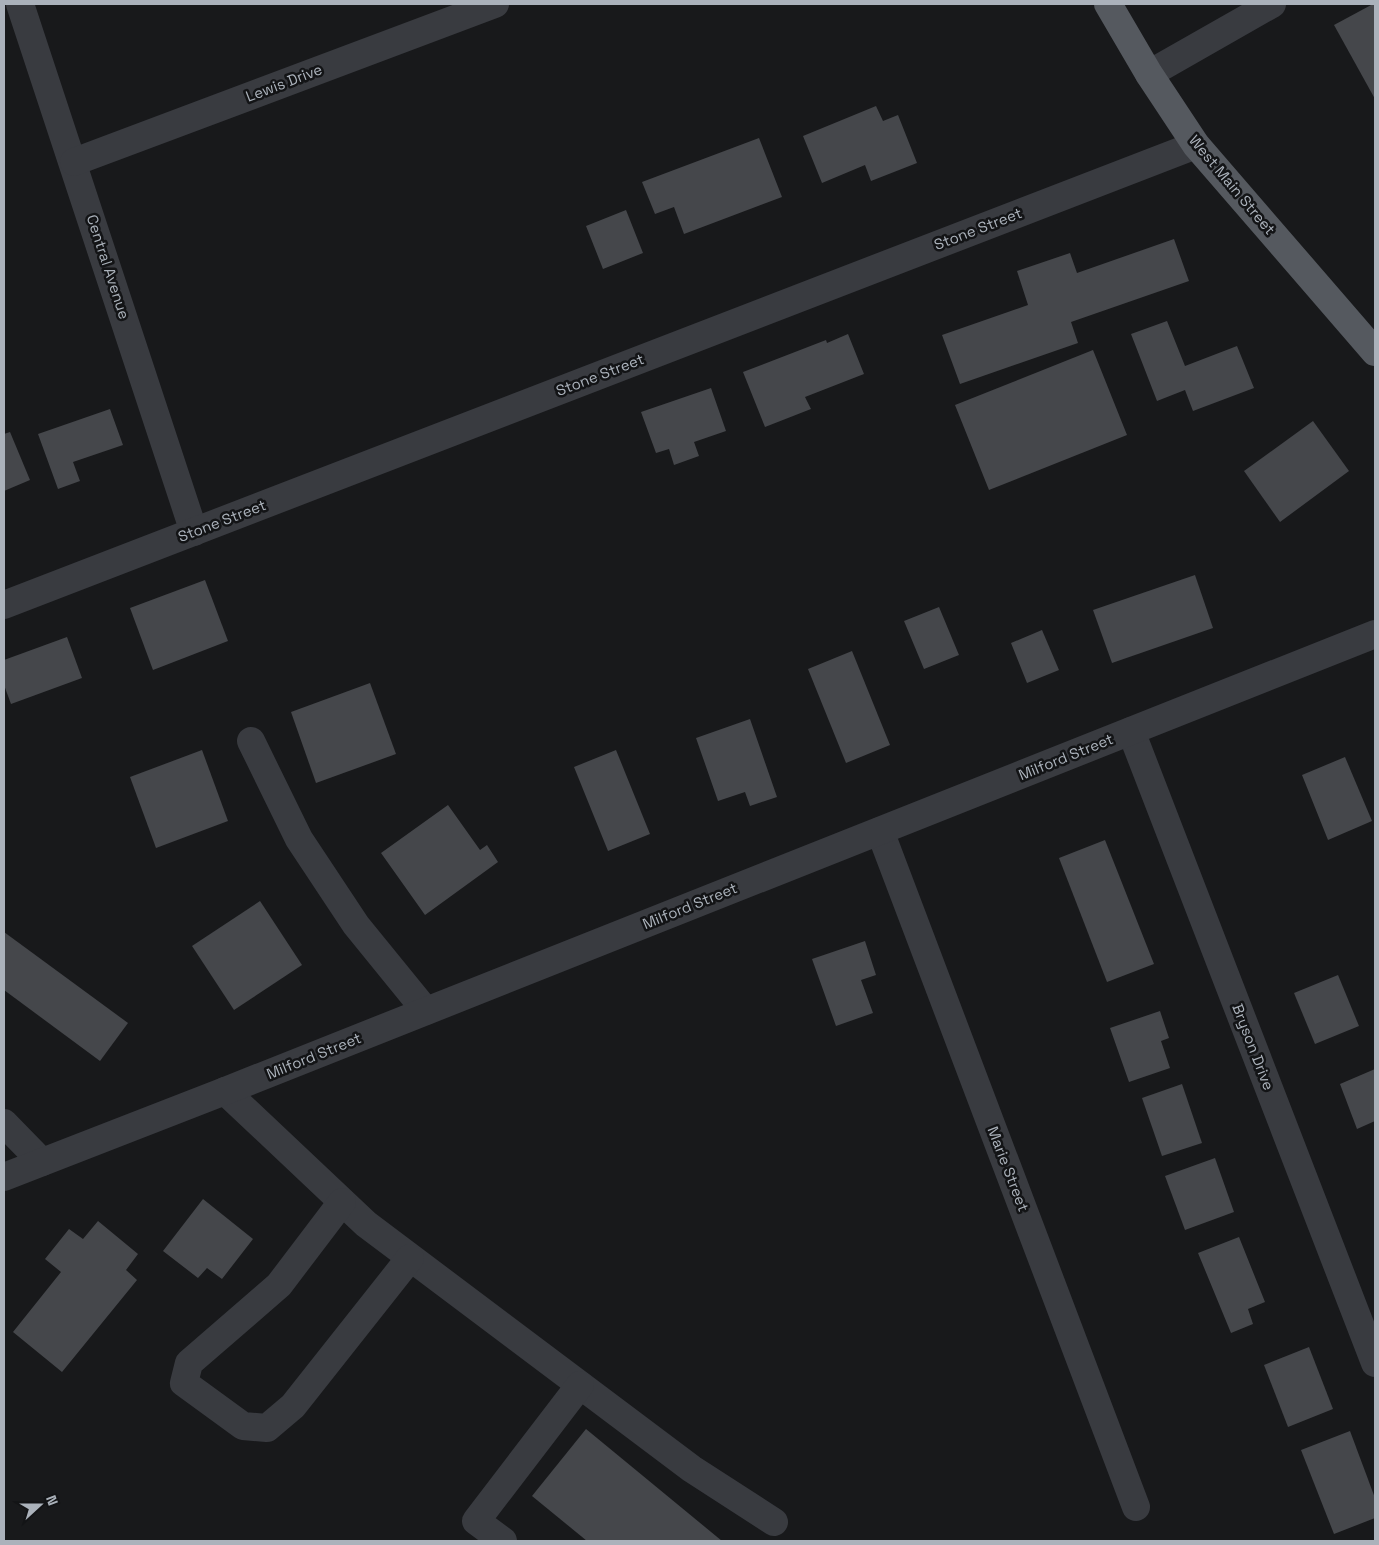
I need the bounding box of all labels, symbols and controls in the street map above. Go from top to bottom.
street label: Lewis Drive [243,59,325,106]
street label: West Main Street [1185,131,1280,239]
street label: Stone Street [931,203,1025,254]
street label: Central Avenue [83,212,134,322]
street label: Stone Street [553,349,647,400]
street label: Stone Street [175,495,269,546]
street label: Milford Street [1016,729,1116,784]
street label: Milford Street [640,878,740,933]
street label: Bryson Drive [1228,1001,1279,1093]
street label: Milford Street [264,1028,364,1083]
street label: Marie Street [984,1124,1033,1214]
north arrow [15,1480,65,1530]
text: N [42,1493,62,1508]

